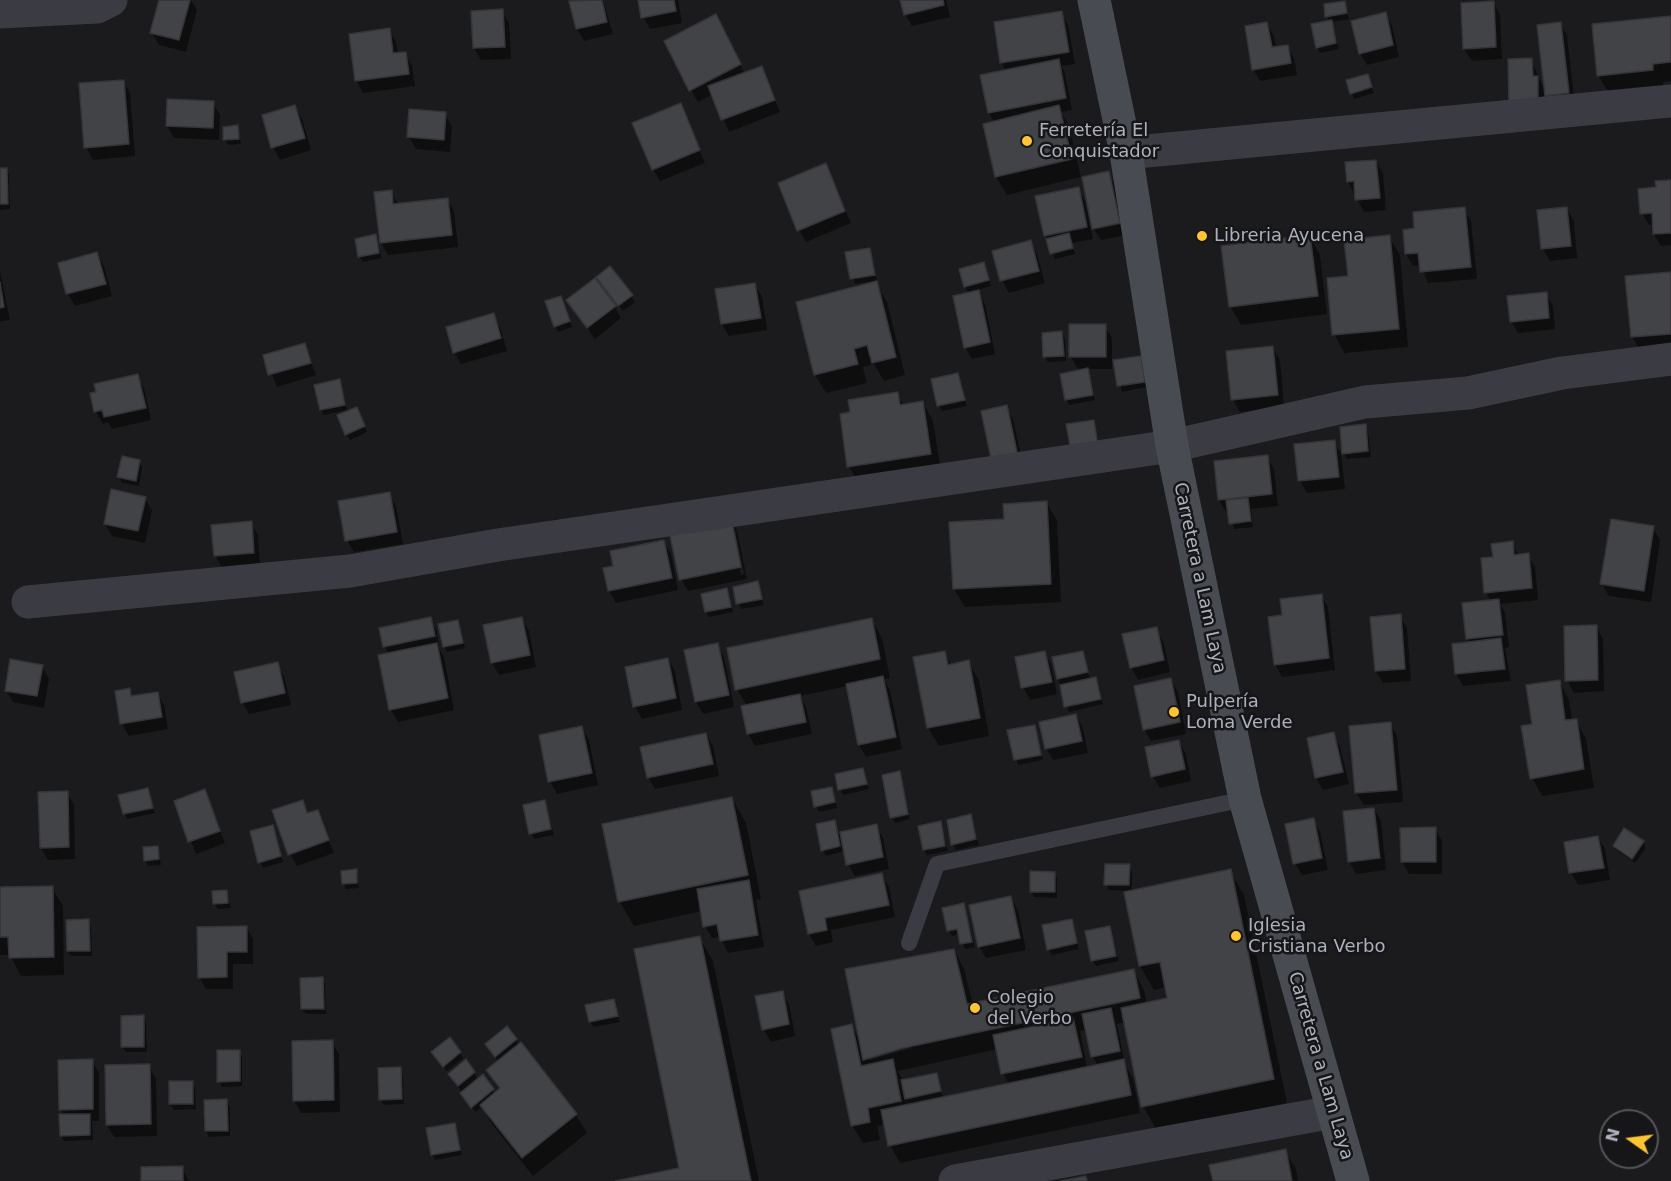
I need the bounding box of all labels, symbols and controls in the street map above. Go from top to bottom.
place label: Ferretería El Conquistador [1039,120,1159,162]
marker: Ferretería El Conquistador [1020,134,1034,148]
place label: Libreria Ayucena [1214,225,1364,247]
marker: Libreria Ayucena [1195,229,1209,243]
street label: Carretera a Lam Laya [1168,480,1230,676]
place label: Pulpería Loma Verde [1186,691,1293,734]
marker: Pulpería Loma Verde [1167,705,1181,719]
place label: Iglesia Cristiana Verbo [1248,915,1385,958]
marker: Iglesia Cristiana Verbo [1229,929,1243,943]
street label: Carretera a Lam Laya [1283,969,1357,1163]
place label: Colegio del Verbo [987,987,1072,1030]
marker: Colegio del Verbo [968,1001,982,1015]
north arrow [1599,1109,1659,1169]
text: N [1602,1126,1624,1144]

